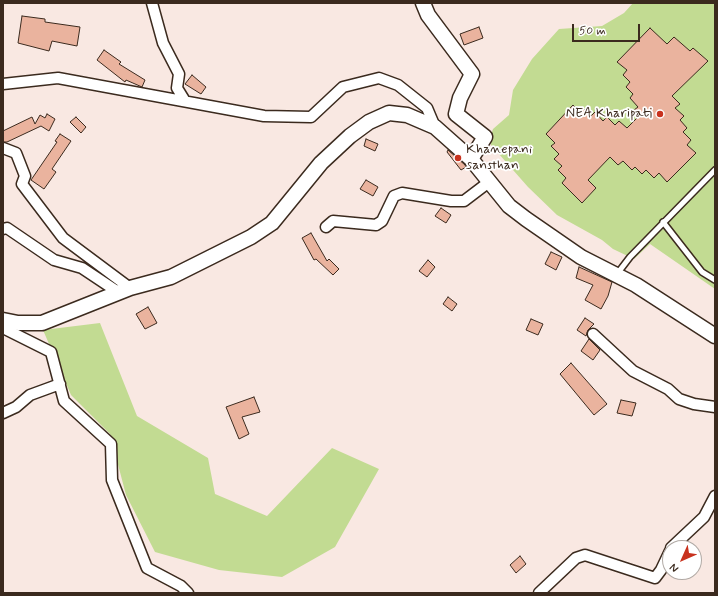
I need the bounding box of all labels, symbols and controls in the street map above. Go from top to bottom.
scale bar [574,16,642,42]
text: 50 m [579,23,606,39]
place label: NEA Kharipati [566,106,652,122]
marker: NEA Kharipati [655,109,665,119]
place label: Khanepani sansthan [466,142,532,174]
marker: Khanepani sansthan [453,153,463,163]
north arrow [662,540,702,580]
text: N [667,560,682,575]

